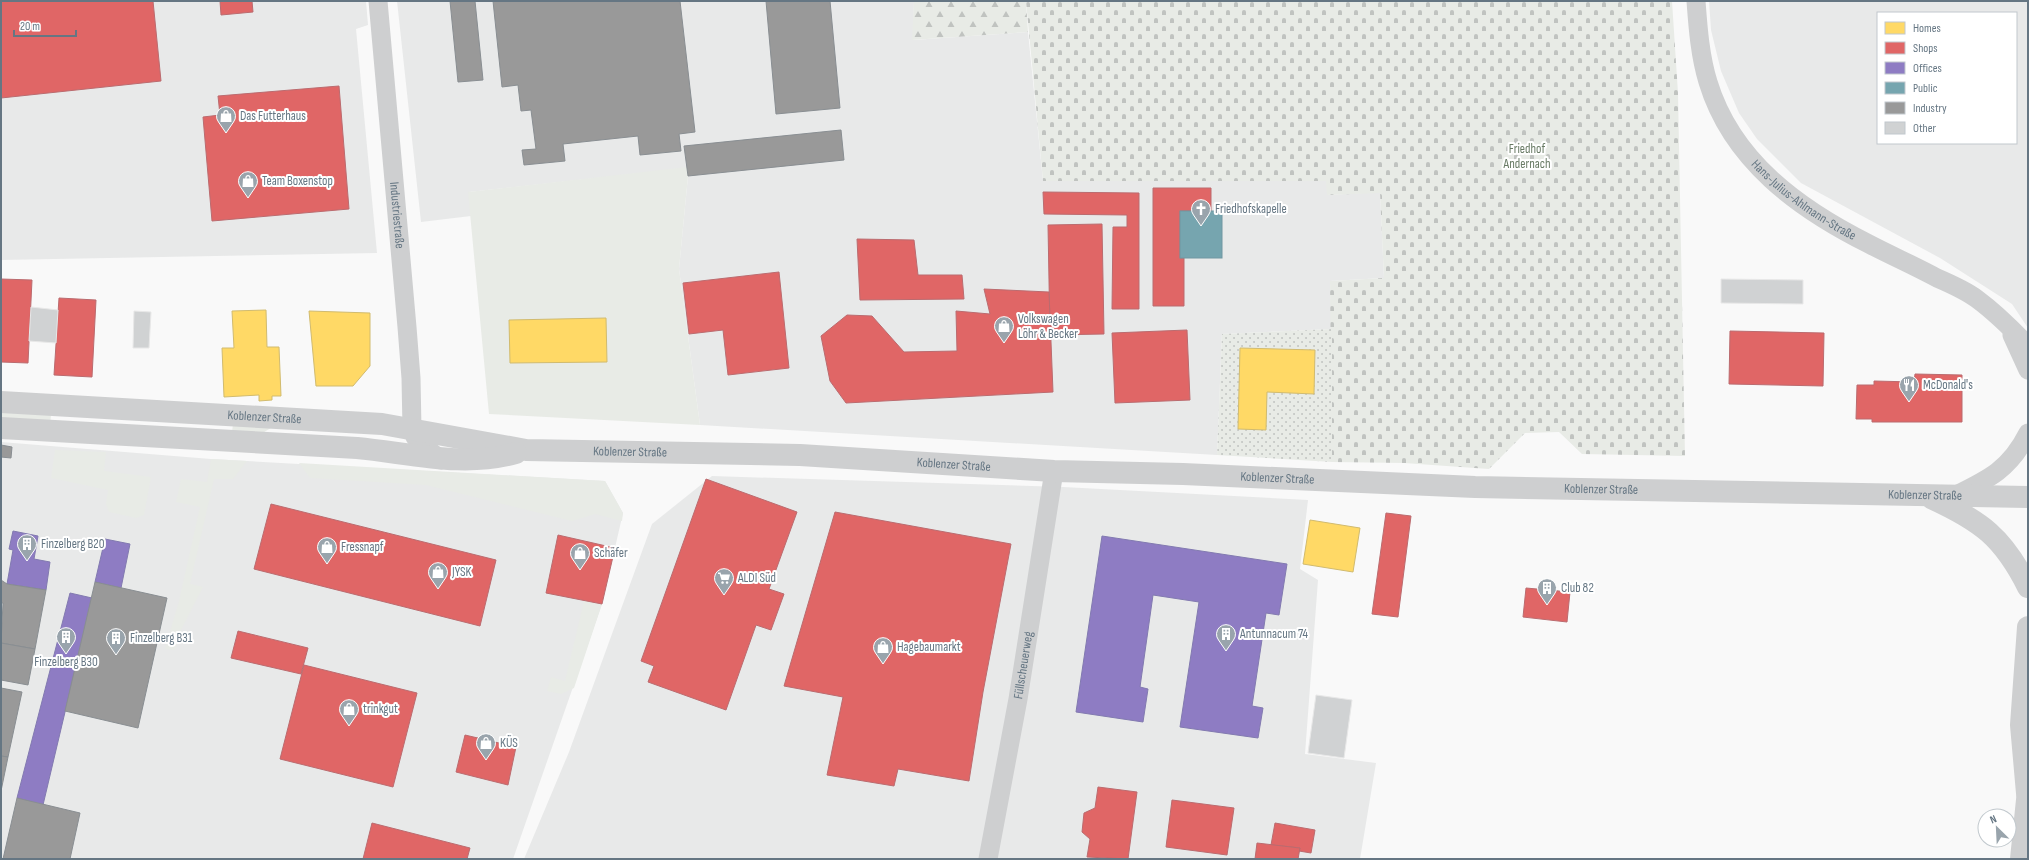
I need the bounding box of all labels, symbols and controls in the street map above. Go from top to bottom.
scale bar [14,12,76,38]
legend [1877,12,2017,144]
text: 20 m [20,19,40,34]
text: Homes [1913,21,1941,36]
text: Shops [1913,41,1938,56]
text: Offices [1913,61,1942,76]
text: Public [1913,81,1938,96]
text: Industry [1913,101,1947,116]
shop icon: Das Futterhaus [215,105,237,133]
place label: Das Futterhaus [240,108,306,124]
text: Other [1913,121,1937,136]
park label: Friedhof Andernach [1502,141,1551,172]
street label: Hans-Julius-Ahlmann-Straße [1748,156,1859,244]
shop icon: Team Boxenstop [237,170,259,198]
place label: Team Boxenstop [262,173,333,189]
street label: Industriestraße [386,181,408,249]
church icon: Friedhofskapelle [1190,198,1212,226]
place label: Friedhofskapelle [1215,201,1287,217]
place label: Volkswagen Löhr & Becker [1018,311,1078,342]
shop icon: Volkswagen Löhr & Becker [993,315,1015,343]
restaurant icon: McDonald's [1898,374,1920,402]
place label: McDonald's [1923,377,1973,393]
street label: Koblenzer Straße [227,407,302,427]
street label: Koblenzer Straße [593,443,667,461]
street label: Koblenzer Straße [916,454,991,475]
street label: Koblenzer Straße [1240,469,1315,488]
street label: Koblenzer Straße [1564,481,1638,498]
street label: Koblenzer Straße [1888,486,1962,504]
building icon: Finzelberg B20 [16,533,38,561]
place label: Finzelberg B20 [41,536,105,552]
shop icon: Fressnapf [316,536,338,564]
place label: Fressnapf [341,539,384,555]
shop icon: Schäfer [569,542,591,570]
place label: Schäfer [594,545,628,561]
shop icon: JYSK [427,561,449,589]
place label: JYSK [451,564,472,580]
supermarket icon: ALDI Süd [713,567,735,595]
place label: ALDI Süd [737,570,776,586]
building icon: Club 82 [1536,577,1558,605]
place label: Club 82 [1561,580,1594,596]
building icon: Antunnacum 74 [1215,623,1237,651]
building icon: Finzelberg B30 [55,626,77,654]
place label: Antunnacum 74 [1239,626,1309,642]
building icon: Finzelberg B31 [105,627,127,655]
place label: Finzelberg B31 [130,630,193,646]
street label: Füllscheuerweg [1010,630,1037,700]
shop icon: Hagebaumarkt [872,636,894,664]
place label: Hagebaumarkt [897,639,961,655]
place label: Finzelberg B30 [34,654,98,670]
shop icon: trinkgut [338,698,360,726]
place label: trinkgut [363,701,398,717]
shop icon: KÜS [475,732,497,760]
place label: KÜS [500,734,518,751]
north arrow [1977,808,2017,848]
text: N [1988,812,1999,826]

